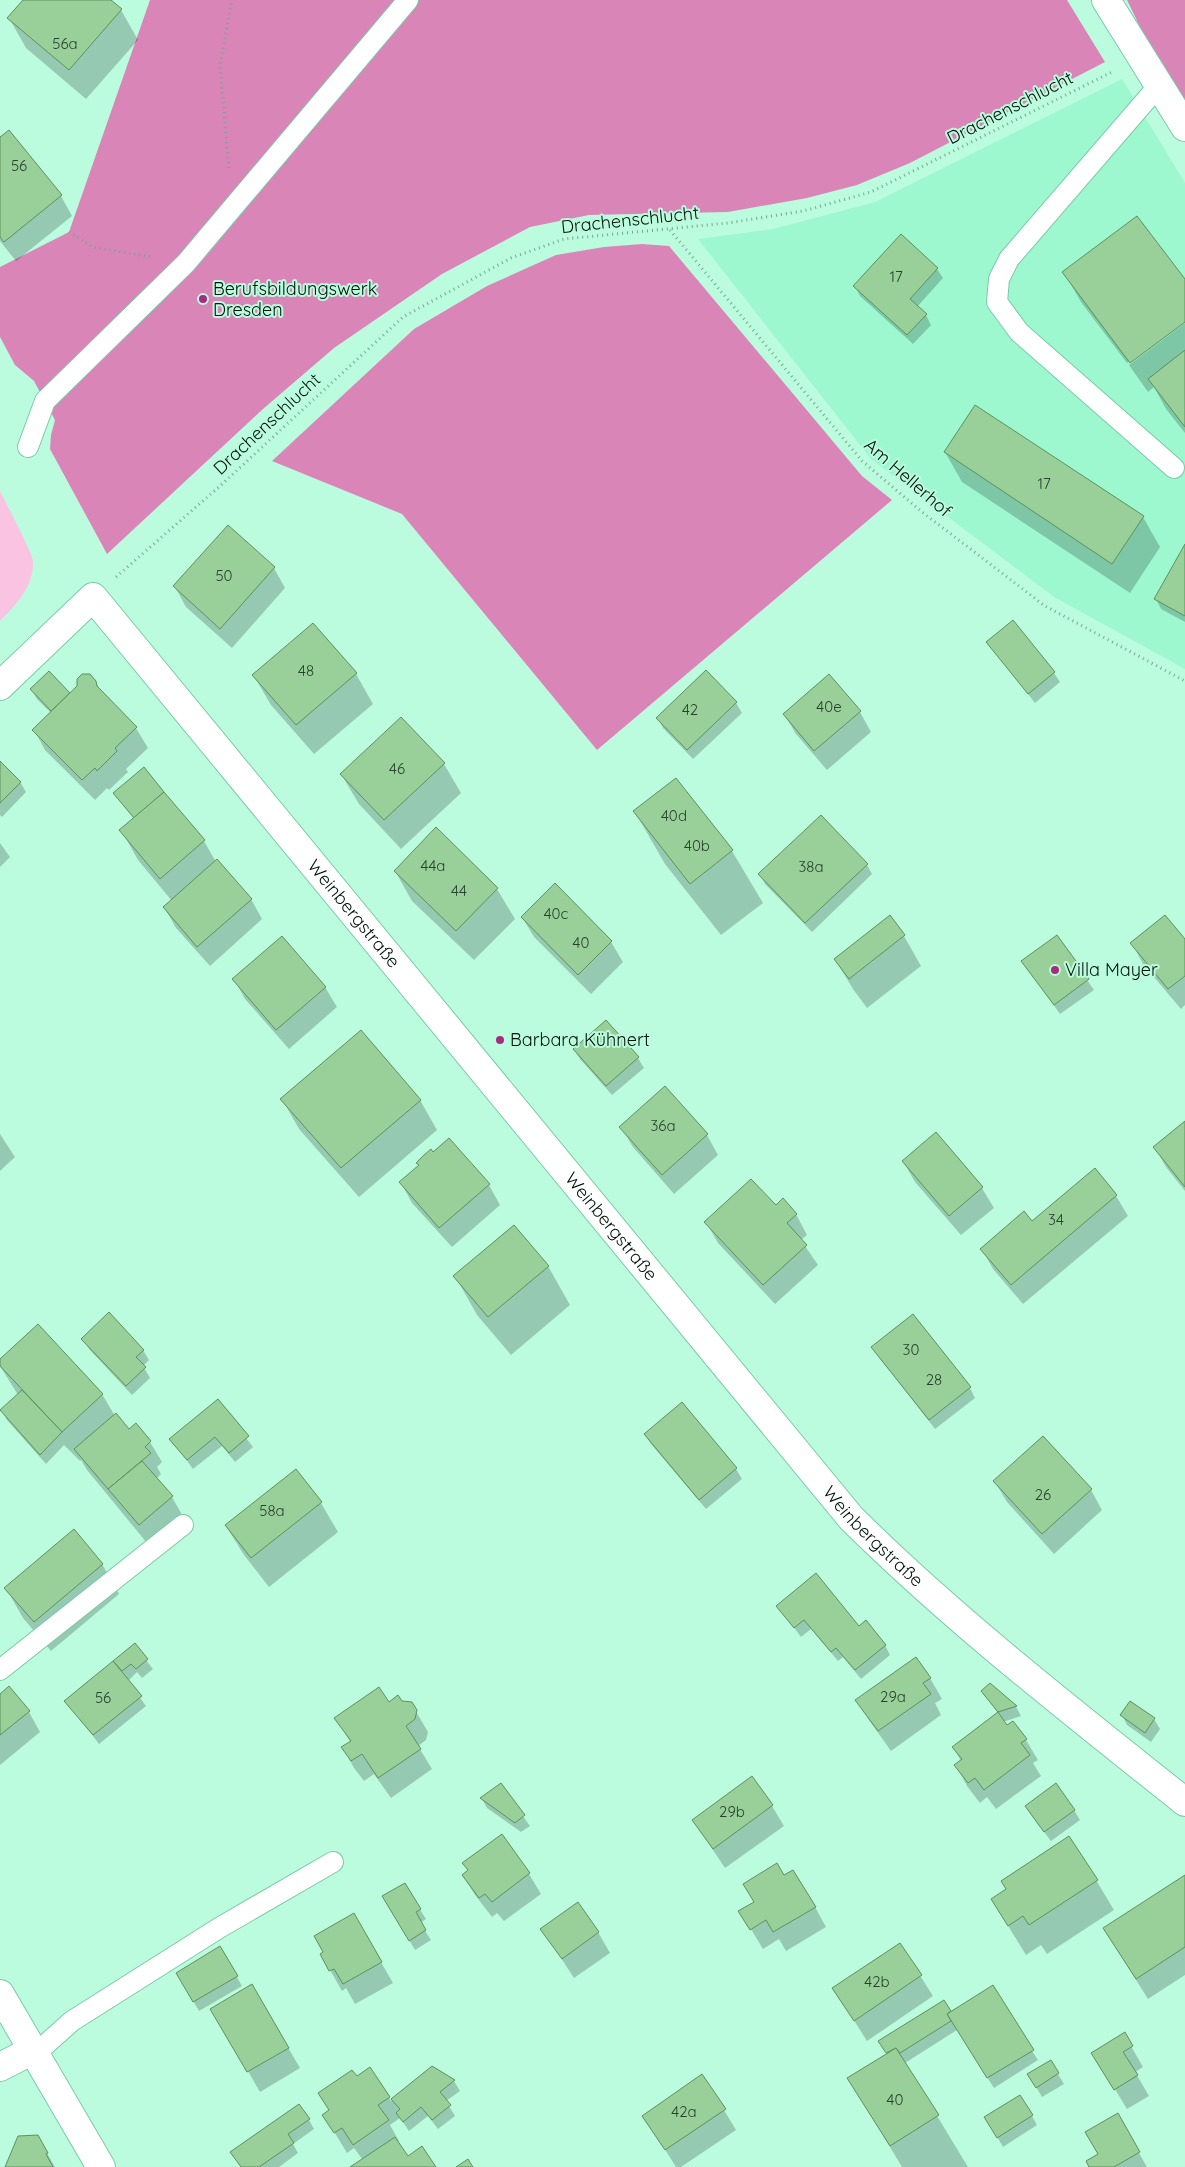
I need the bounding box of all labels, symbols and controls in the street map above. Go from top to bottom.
house number: 56a [52,34,78,53]
street label: Drachenschlucht [943,66,1077,149]
house number: 56 [11,156,27,175]
street label: Drachenschlucht [560,201,700,238]
house number: 17 [889,267,903,286]
place label: Berufsbildungswerk Dresden [213,277,377,321]
marker: Berufsbildungswerk Dresden [197,293,209,305]
street label: Drachenschlucht [208,368,325,479]
street label: Am Hellerhof [860,433,957,522]
house number: 17 [1037,474,1051,493]
house number: 50 [215,566,233,585]
house number: 48 [298,661,314,680]
house number: 40e [816,697,842,716]
house number: 42 [682,700,698,719]
house number: 46 [389,759,405,778]
house number: 40d [661,806,687,825]
house number: 40b [684,836,710,855]
street label: Weinbergstraße [303,855,405,972]
house number: 44a [421,856,445,875]
house number: 38a [798,857,824,876]
house number: 44 [451,881,467,900]
house number: 40c [544,904,569,923]
house number: 40 [573,933,589,952]
place label: Villa Mayer [1065,958,1158,981]
marker: Villa Mayer [1049,964,1061,976]
place label: Barbara Kühnert [510,1028,650,1051]
marker: Barbara Kühnert [494,1034,506,1046]
house number: 36a [650,1116,676,1135]
street label: Weinbergstraße [560,1167,663,1285]
house number: 34 [1048,1210,1064,1229]
house number: 30 [903,1340,919,1359]
house number: 28 [926,1370,942,1389]
street label: Weinbergstraße [818,1481,928,1592]
house number: 26 [1035,1485,1051,1504]
house number: 58a [259,1501,285,1520]
house number: 29a [880,1687,906,1706]
house number: 56 [95,1688,111,1707]
house number: 29b [719,1802,745,1821]
house number: 42b [864,1972,890,1991]
house number: 40 [887,2090,903,2109]
house number: 42a [671,2102,697,2121]

